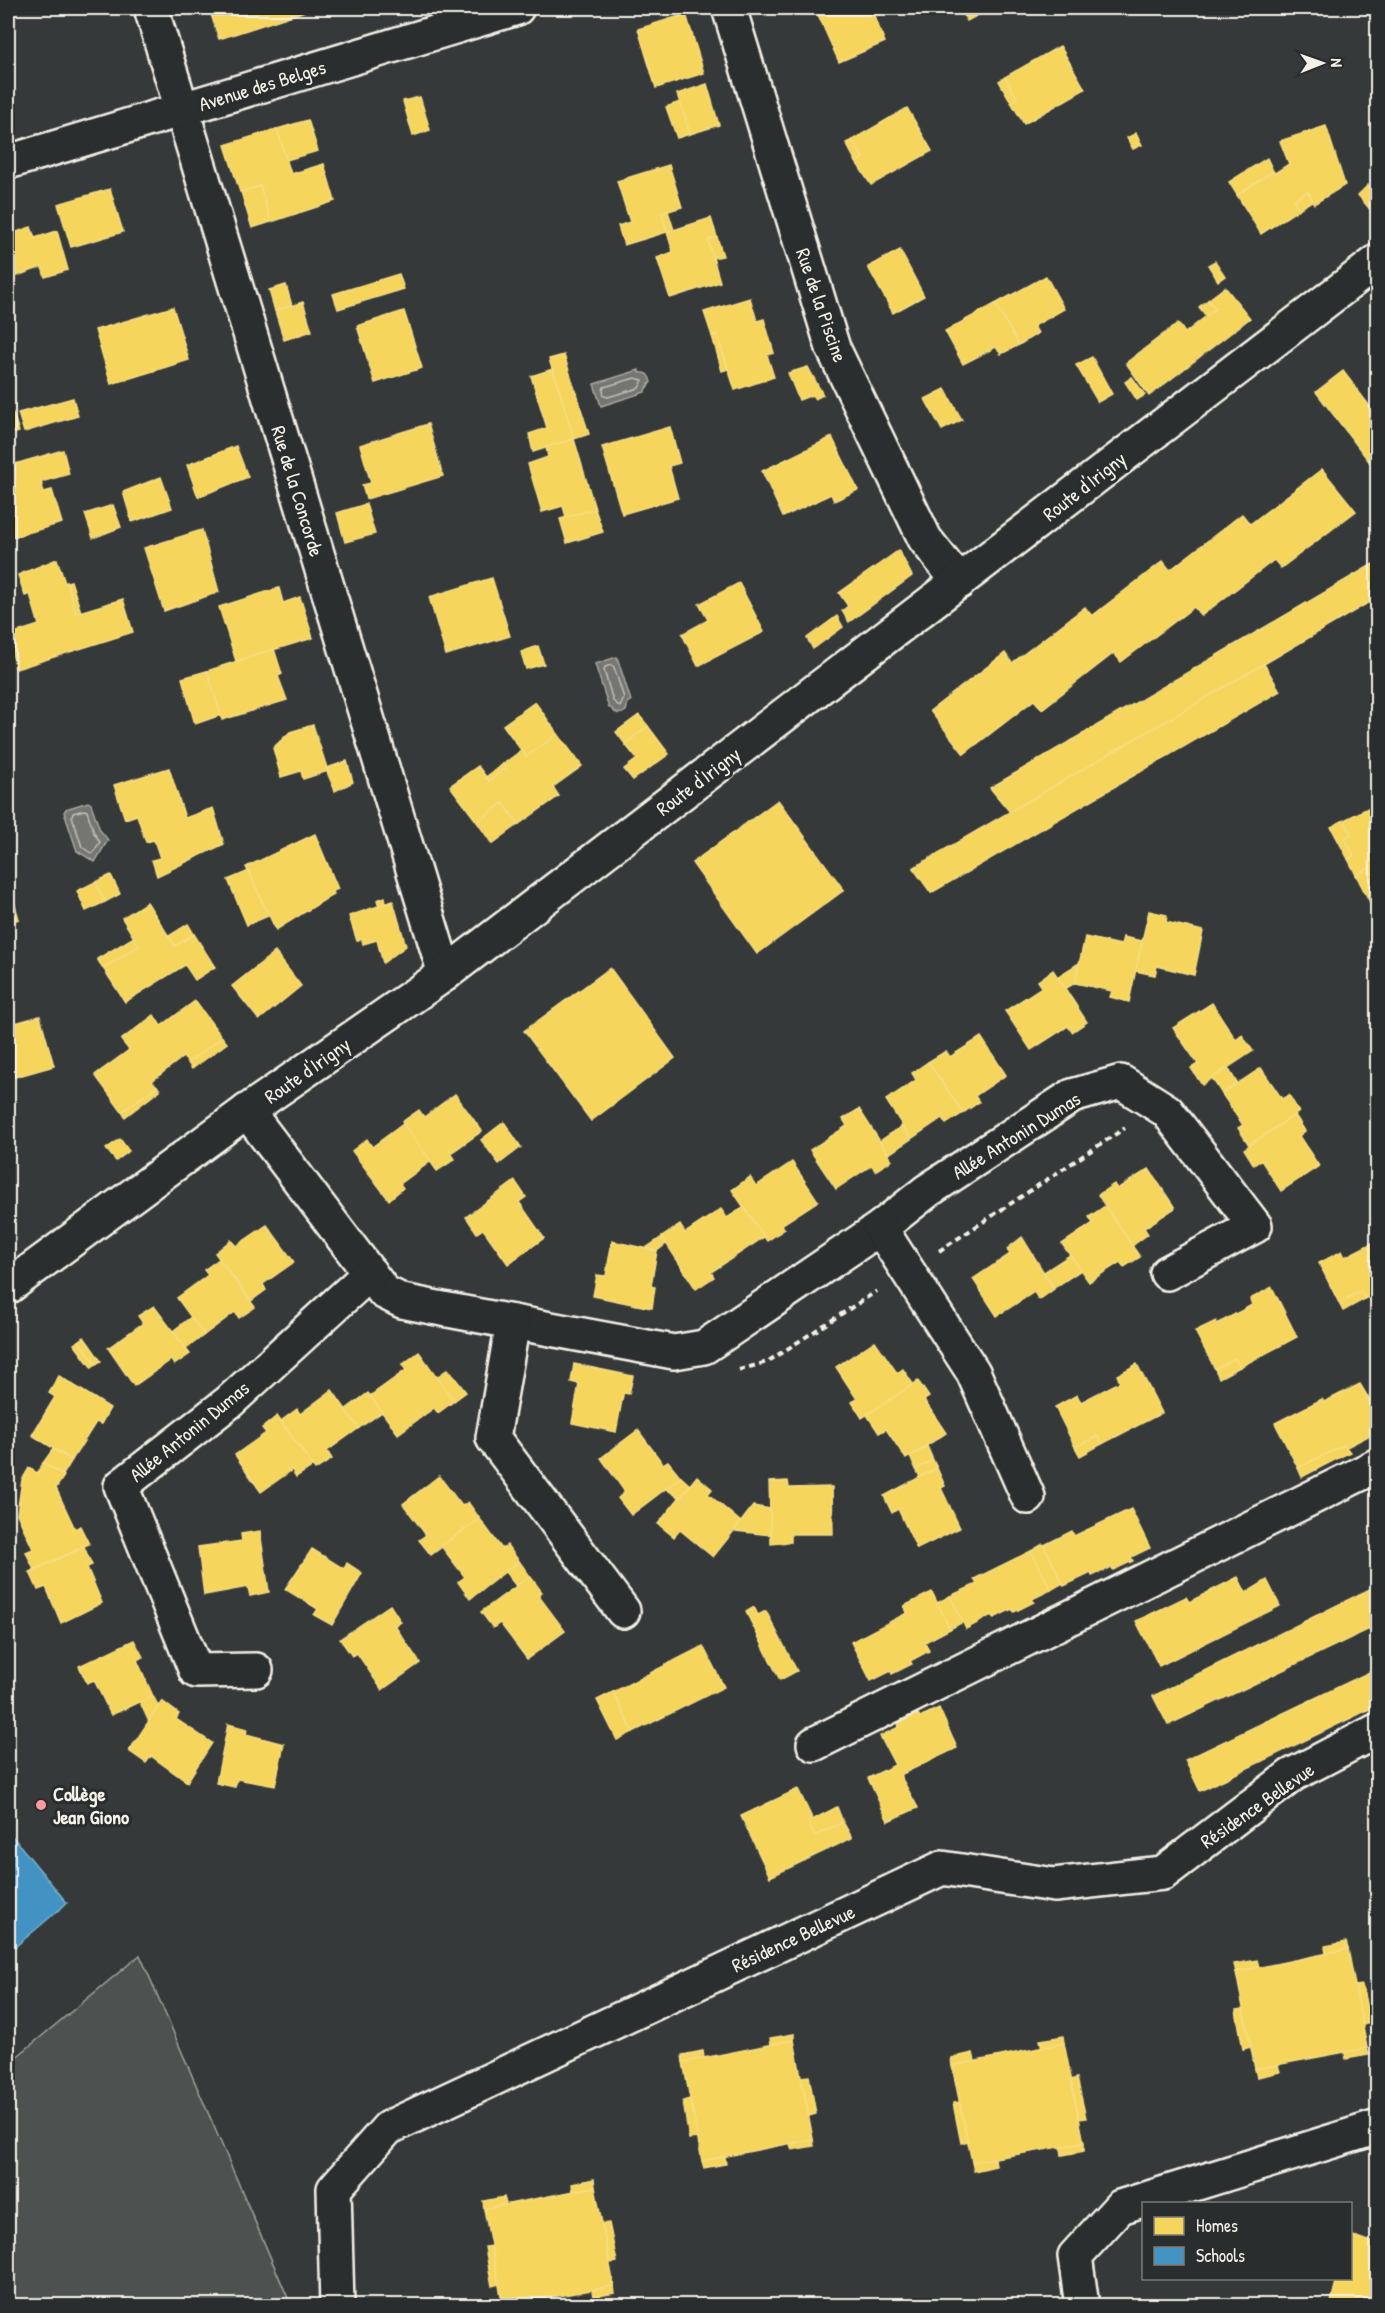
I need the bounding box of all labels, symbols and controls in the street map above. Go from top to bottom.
north arrow [1292,33,1352,93]
street label: Avenue des Belges [195,53,329,117]
text: N [1326,58,1348,68]
street label: Rue de la Piscine [790,244,854,366]
street label: Rue de la Concorde [265,422,331,560]
street label: Route d'Irigny [1037,445,1131,527]
street label: Route d'Irigny [650,740,746,822]
street label: Route d'Irigny [259,1031,355,1109]
street label: Allée Antonin Dumas [947,1085,1085,1185]
street label: Allée Antonin Dumas [124,1374,255,1488]
street label: Résidence Bellevue [1195,1756,1319,1854]
place label: Collège Jean Giono [53,1780,129,1830]
marker: Collège Jean Giono [34,1798,48,1812]
street label: Résidence Bellevue [727,1898,859,1978]
legend [1142,2202,1352,2280]
text: Homes [1196,2213,1238,2238]
text: Schools [1196,2243,1245,2268]

